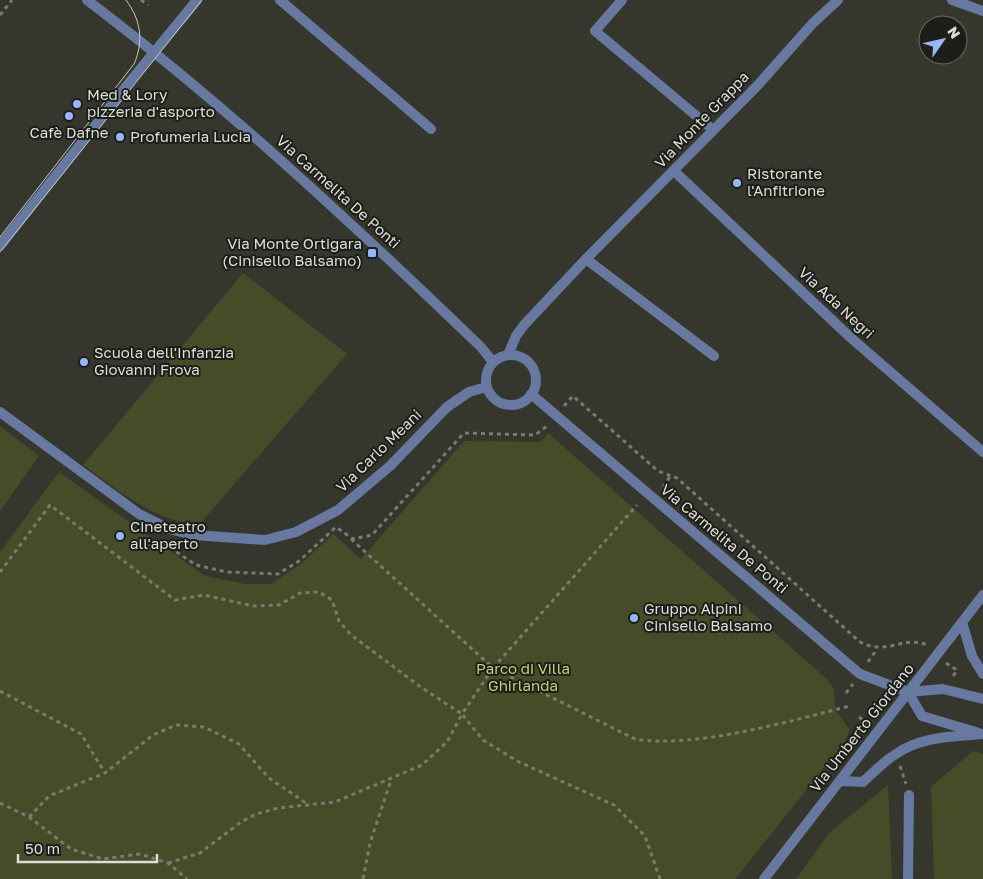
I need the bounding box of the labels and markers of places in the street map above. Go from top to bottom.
place label: Med & Lory pizzeria d'asporto [87,85,215,120]
marker: Med & Lory pizzeria d'asporto [71,98,83,110]
marker: Cafè Dafne [63,110,75,122]
place label: Cafè Dafne [30,123,109,141]
place label: Profumeria Lucia [130,127,251,145]
marker: Profumeria Lucia [114,131,126,143]
place label: Ristorante l'Anfitrione [747,164,825,199]
marker: Ristorante l'Anfitrione [731,177,743,189]
place label: Via Monte Ortigara (Cinisello Balsamo) [222,234,362,269]
marker: Via Monte Ortigara (Cinisello Balsamo) [366,247,378,259]
place label: Scuola dell'Infanzia Giovanni Frova [94,343,234,378]
marker: Scuola dell'Infanzia Giovanni Frova [78,356,90,368]
place label: Cineteatro all'aperto [130,517,206,552]
marker: Cineteatro all'aperto [114,530,126,542]
place label: Gruppo Alpini Cinisello Balsamo [644,599,772,634]
marker: Gruppo Alpini Cinisello Balsamo [628,612,640,624]

